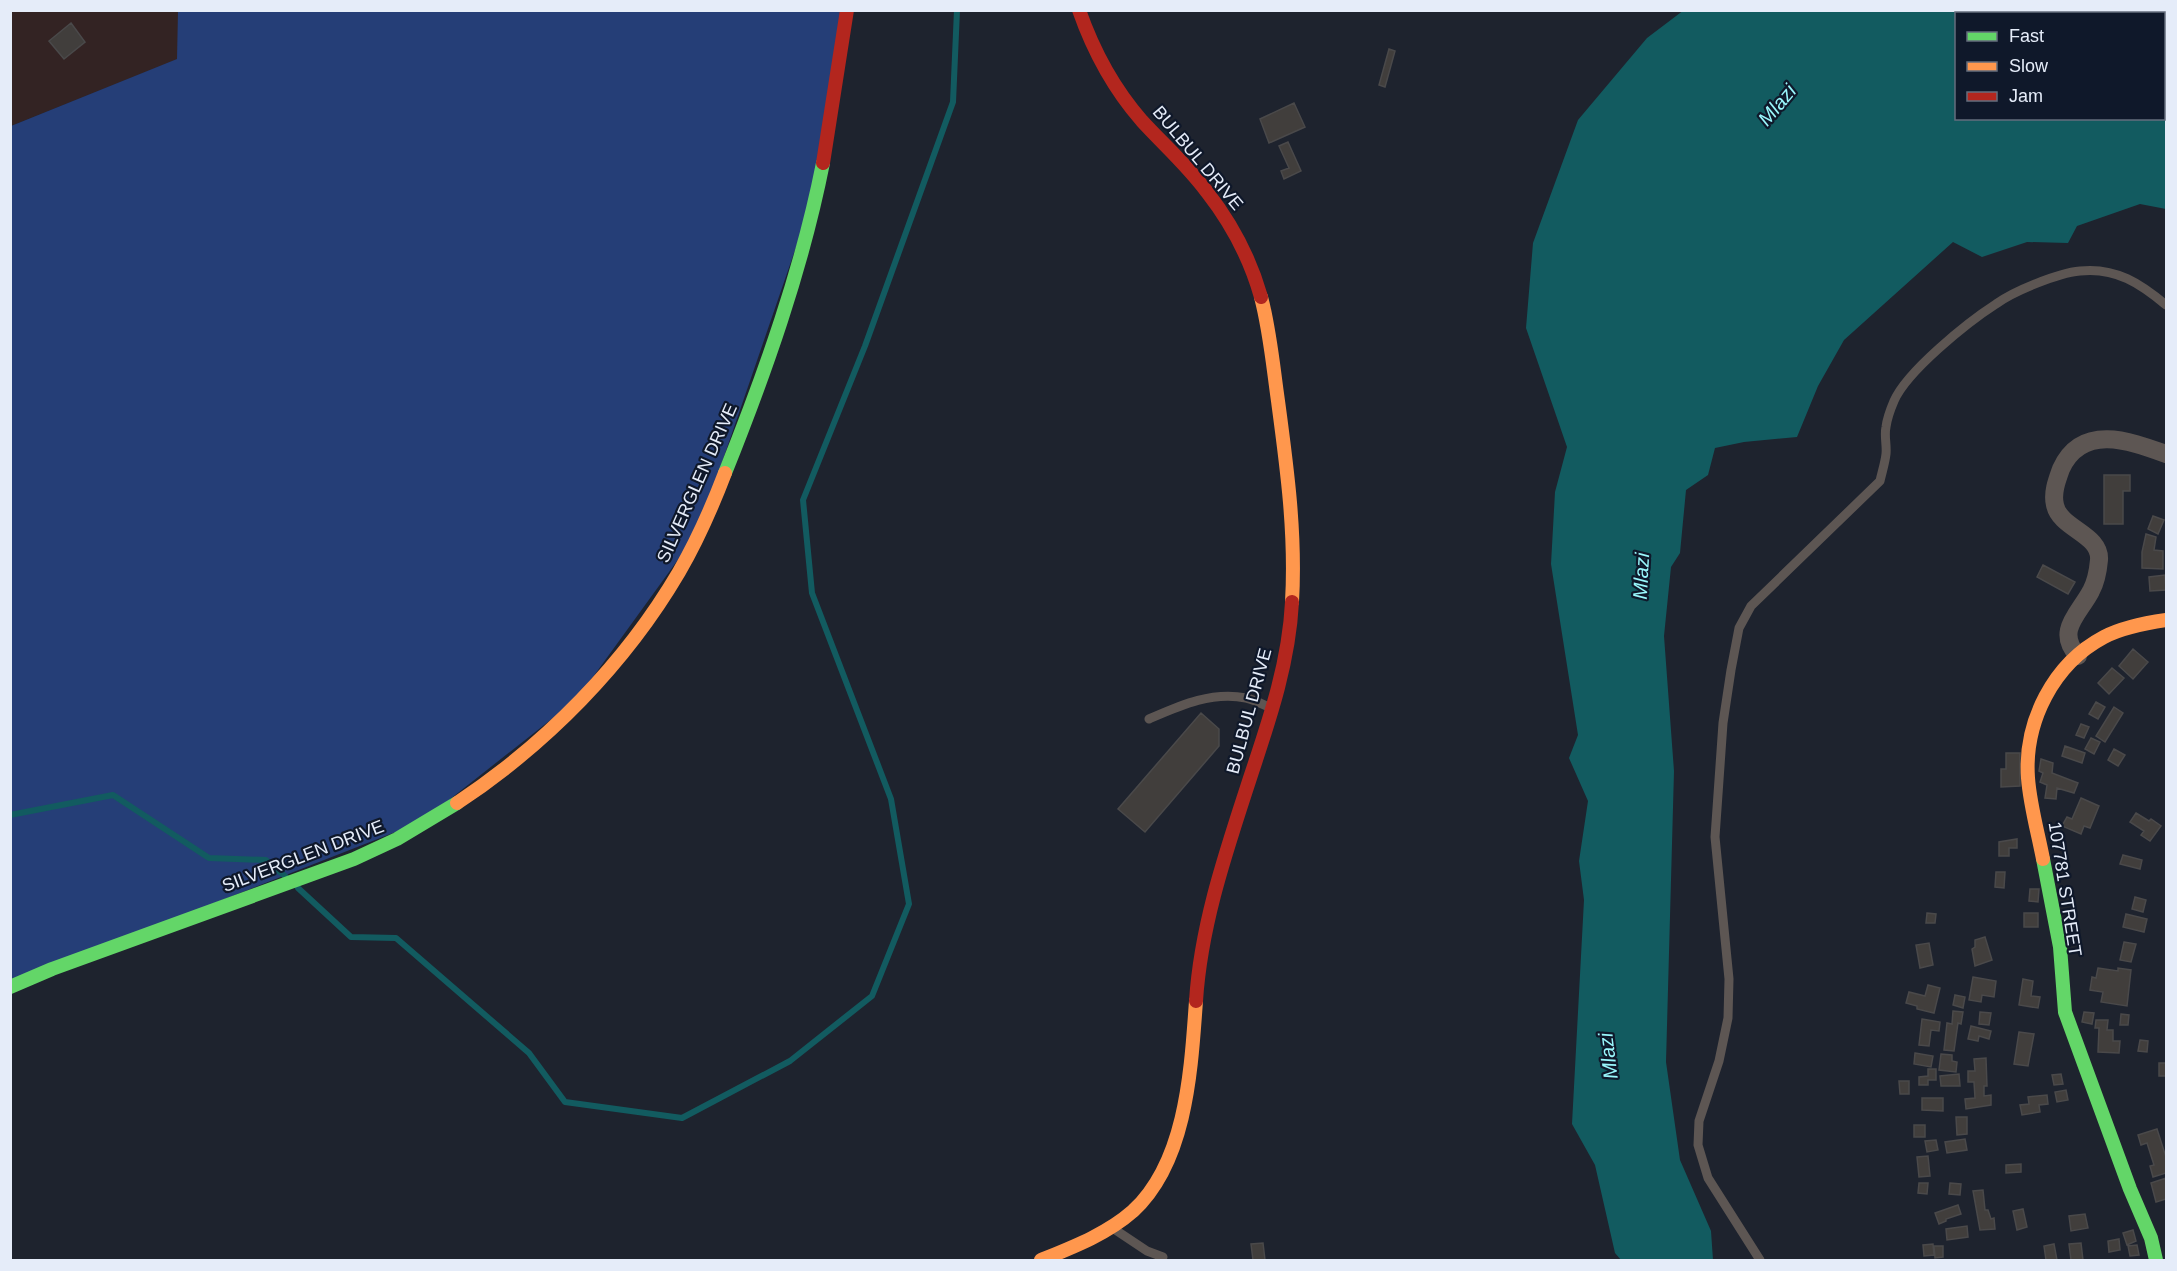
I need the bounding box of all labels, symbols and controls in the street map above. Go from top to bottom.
legend [1955,12,2165,120]
text: Fast [2009,26,2044,46]
text: Slow [2009,56,2049,76]
water label: Mlazi [1754,80,1801,130]
text: Jam [2009,86,2043,106]
street label: BULBUL DRIVE [1149,102,1247,214]
street label: SILVERGLEN DRIVE [653,400,741,566]
water label: Mlazi [1629,552,1653,600]
street label: BULBUL DRIVE [1223,646,1275,776]
street label: SILVERGLEN DRIVE [219,816,387,896]
street label: 107781 STREET [2044,820,2086,958]
water label: Mlazi [1594,1031,1622,1081]

